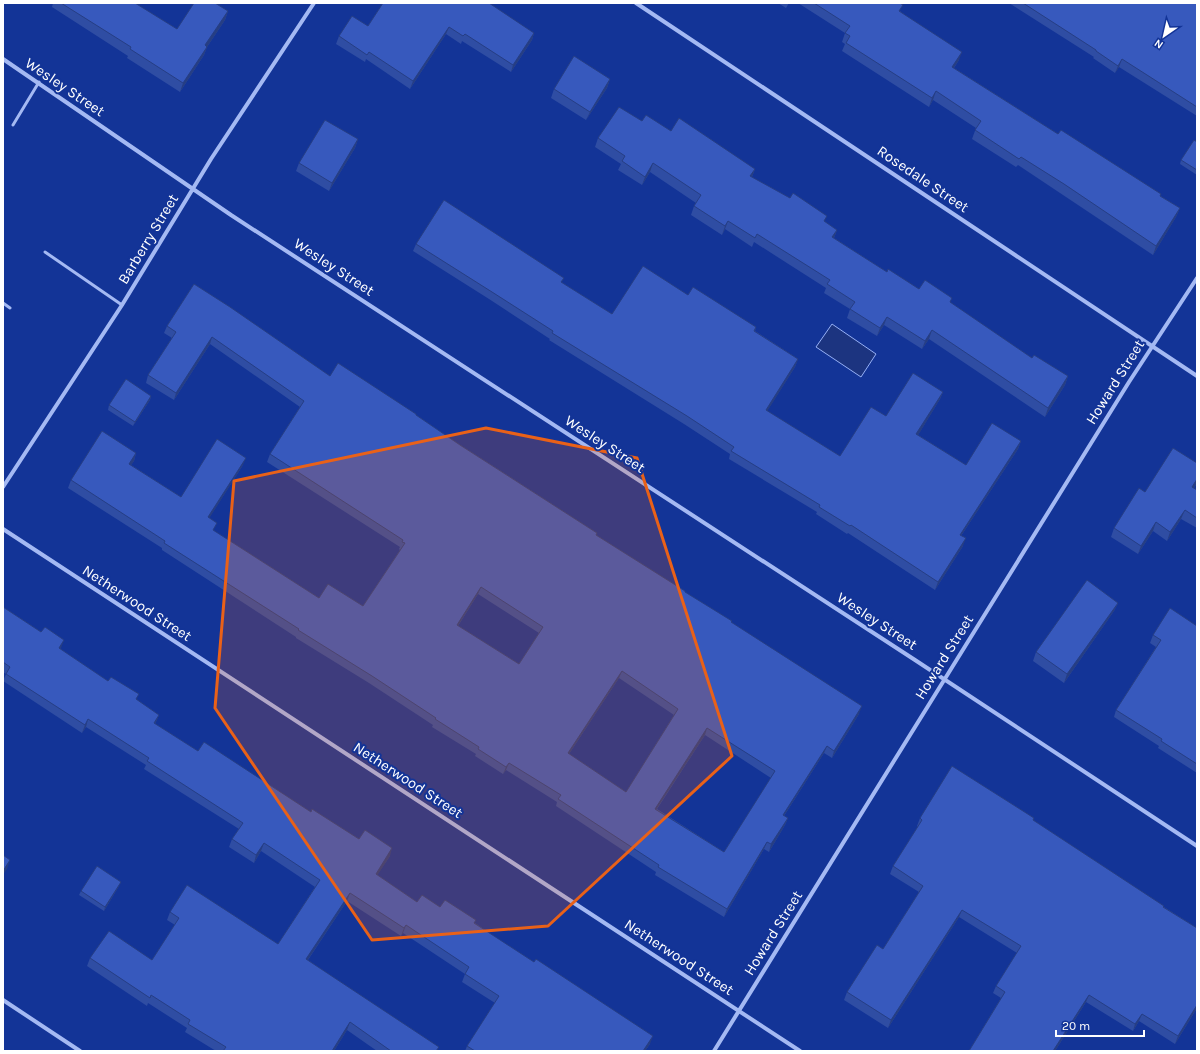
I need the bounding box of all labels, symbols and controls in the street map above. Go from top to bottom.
north arrow [1144,16,1184,56]
text: N [1152,36,1166,51]
street label: Wesley Street [22,54,109,120]
street label: Rosedale Street [874,142,973,217]
street label: Barberry Street [114,190,182,287]
street label: Wesley Street [290,234,378,300]
street label: Howard Street [1082,336,1148,428]
street label: Wesley Street [561,411,649,477]
street label: Netherwood Street [79,561,195,645]
street label: Wesley Street [833,588,921,654]
street label: Howard Street [911,611,977,703]
street label: Netherwood Street [350,738,466,822]
street label: Howard Street [740,887,806,979]
street label: Netherwood Street [621,915,737,999]
scale bar [1056,1012,1144,1038]
text: 20 m [1062,1019,1090,1033]

